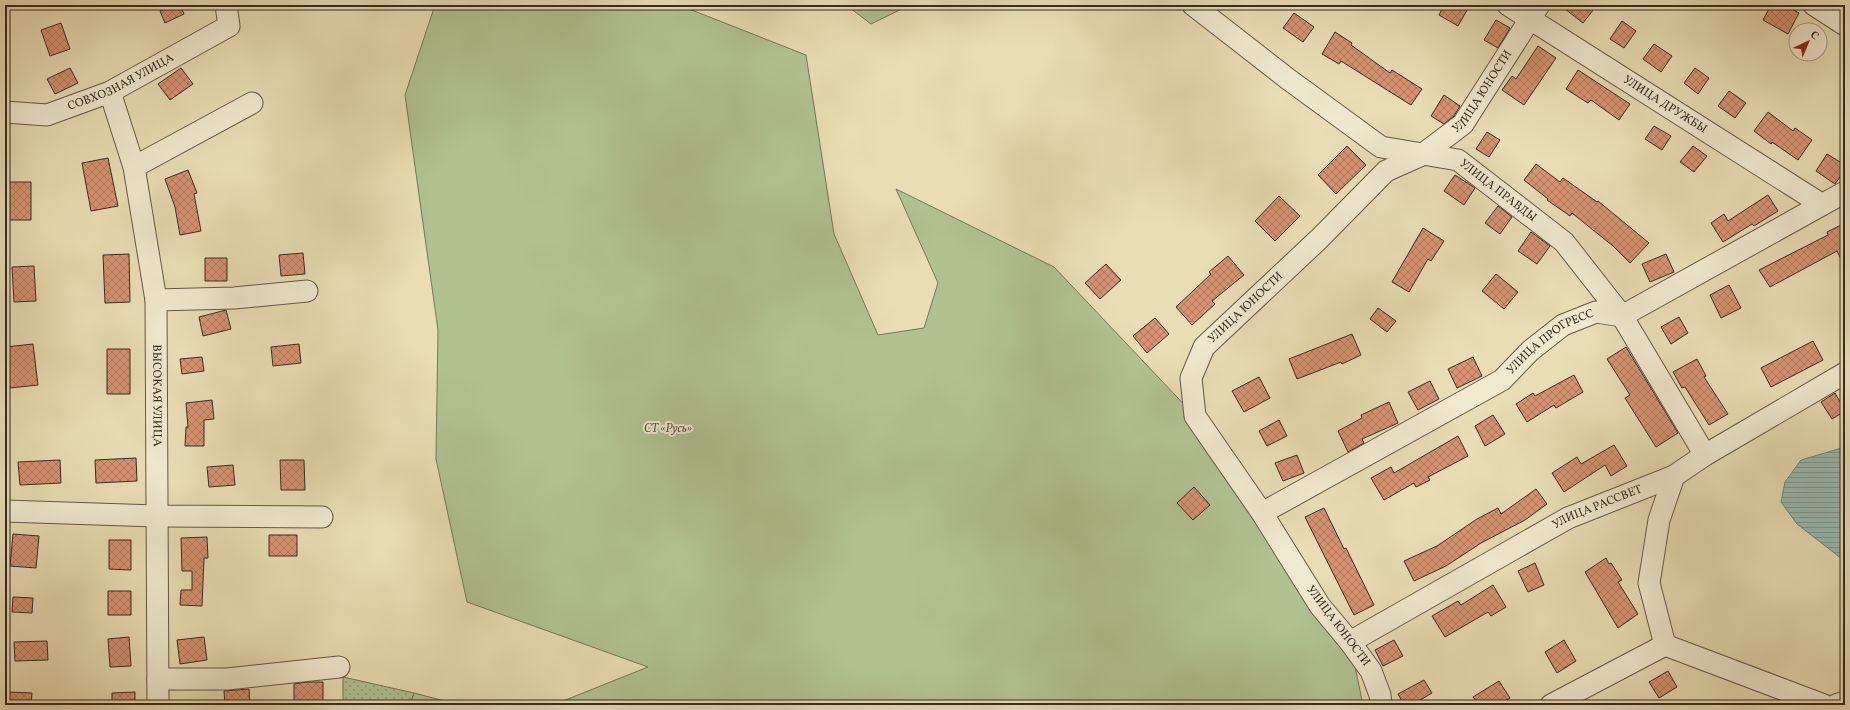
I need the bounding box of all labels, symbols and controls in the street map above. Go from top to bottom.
north arrow [1788,22,1828,62]
text: С [1806,28,1822,44]
street label: УЛИЦА ЮНОСТИ [1449,47,1516,137]
street label: СОВХОЗНАЯ УЛИЦА [66,50,177,115]
street label: УЛИЦА ДРУЖБЫ [1620,72,1710,137]
street label: УЛИЦА ПРАВДЫ [1456,156,1540,226]
street label: УЛИЦА ЮНОСТИ [1205,269,1287,347]
street label: УЛИЦА ПРОГРЕСС [1503,306,1596,378]
street label: ВЫСОКАЯ УЛИЦА [148,344,165,447]
park label: СТ «Русь» [644,421,692,437]
street label: УЛИЦА РАССВЕТ [1550,481,1644,533]
street label: УЛИЦА ЮНОСТИ [1302,582,1374,670]

